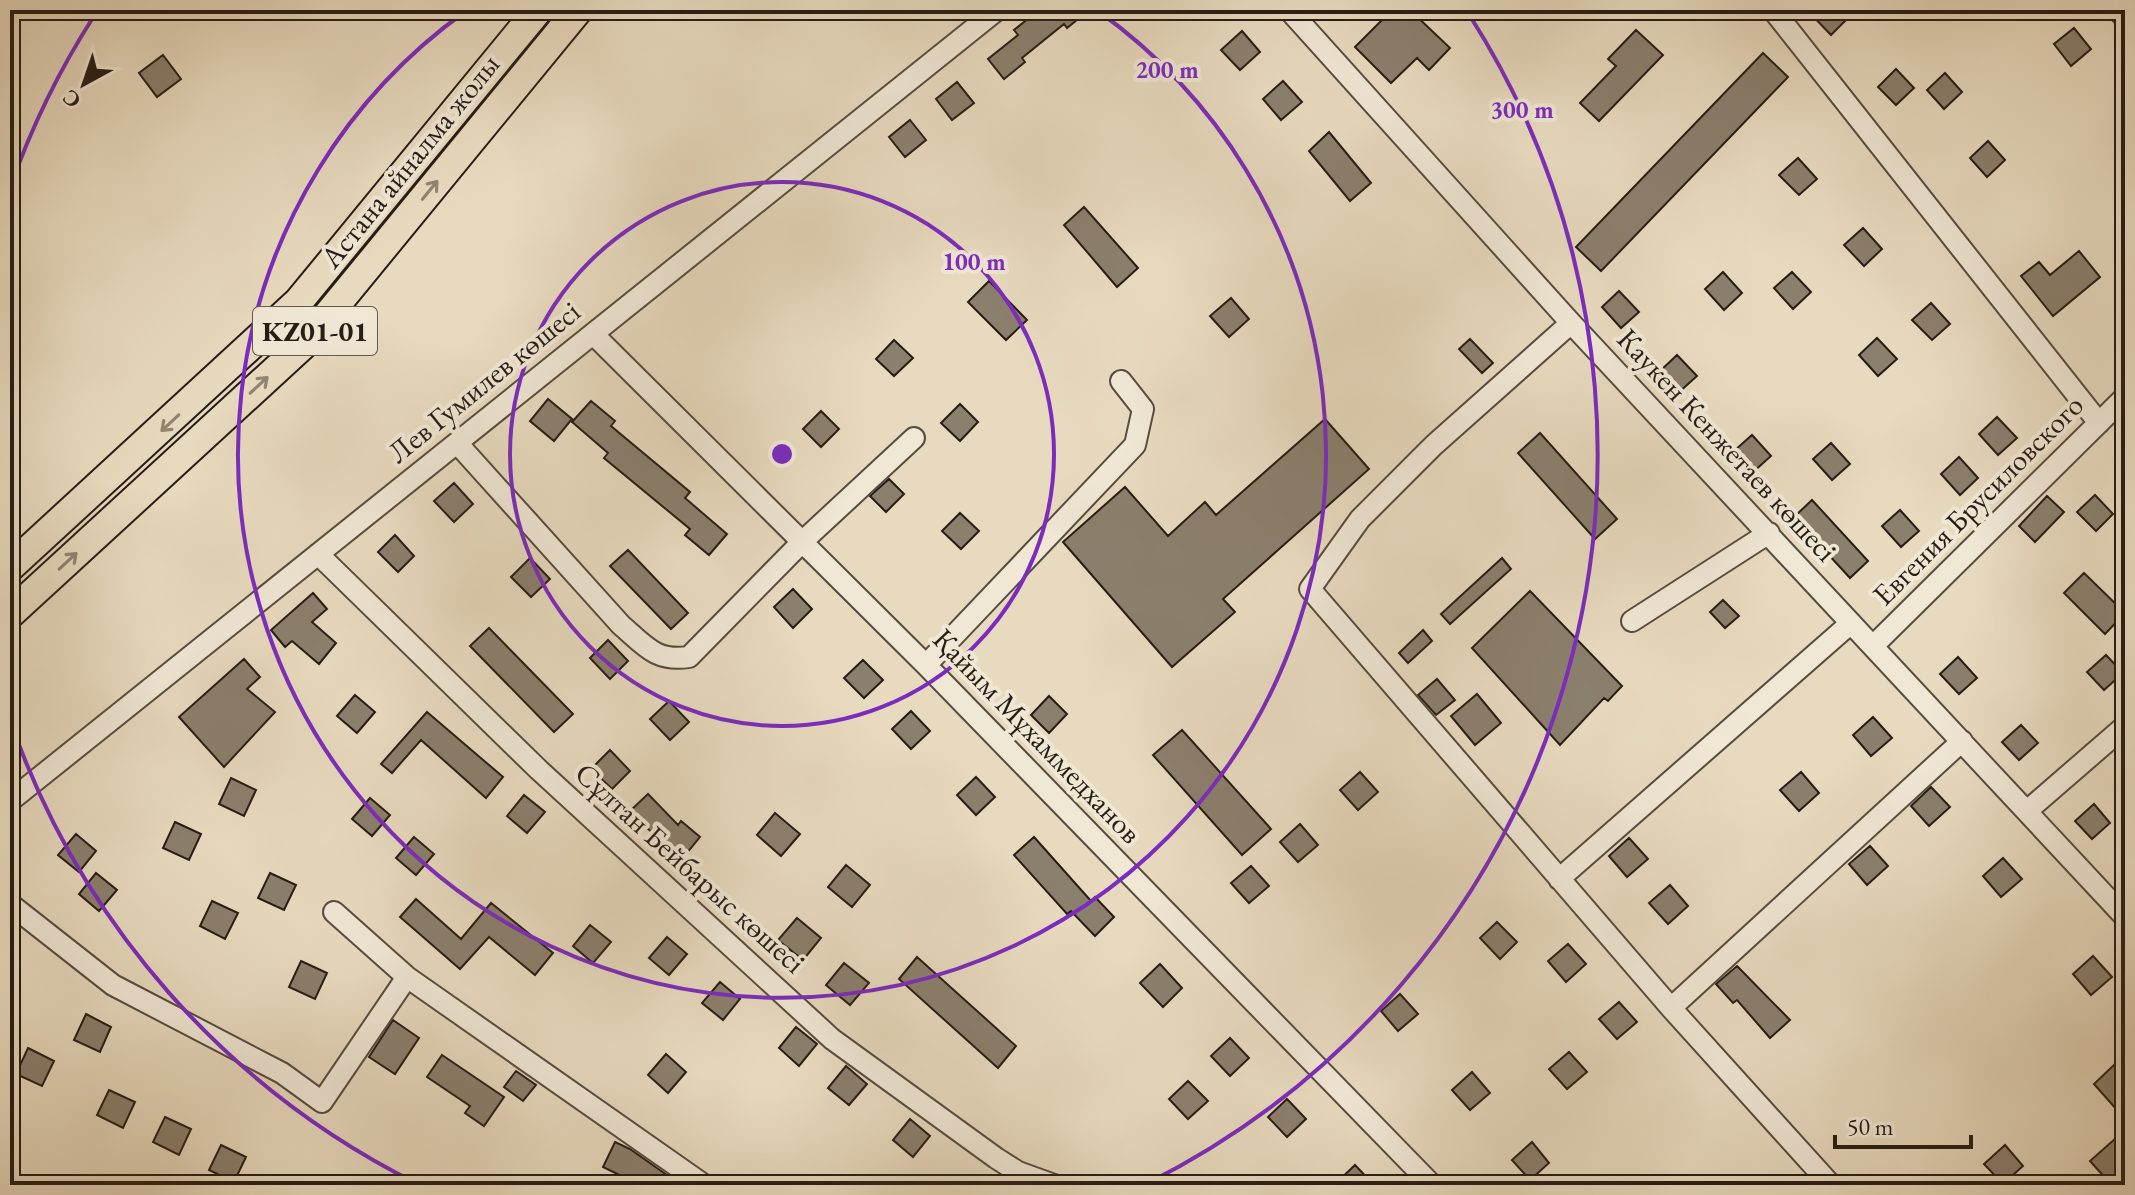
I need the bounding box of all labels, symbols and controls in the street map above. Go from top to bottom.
north arrow [44,44,124,124]
street label: Астана айналма жолы [311,46,508,277]
text: 200 m [1135,54,1199,85]
text: С [56,83,87,115]
text: 300 m [1490,94,1554,125]
one-way arrow [422,180,439,201]
text: 100 m [942,246,1006,277]
street label: Лев Гумилев көшесі [379,292,588,471]
road number: KZ01-01 [253,307,377,355]
street label: Каукен Кенжетаев көшесі [1609,320,1846,570]
one-way arrow [249,376,269,395]
street label: Евгения Брусиловского [1864,386,2092,614]
one-way arrow [160,413,180,432]
centre of rings [768,440,796,468]
one-way arrow [57,552,77,570]
street label: Қайым Мұхаммедханов [924,620,1150,852]
street label: Сұлтан Бейбарыс көшесі [567,754,814,982]
scale bar [1835,1099,1971,1149]
text: 50 m [1847,1111,1894,1142]

